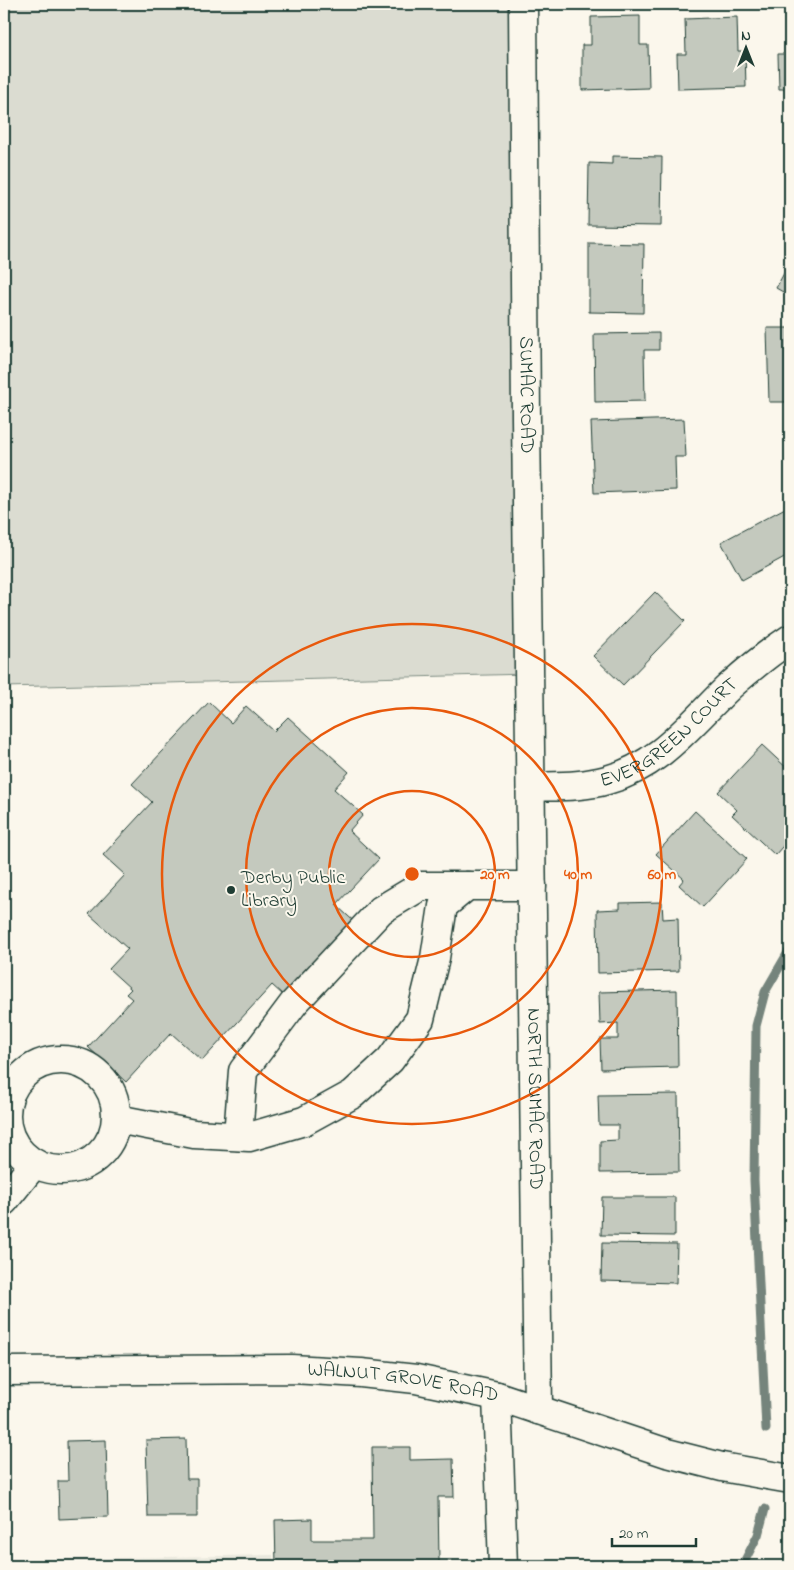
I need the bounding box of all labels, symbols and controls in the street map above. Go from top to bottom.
north arrow [722,22,772,72]
text: N [741,26,751,47]
street label: SUMAC ROAD [511,336,541,454]
street label: EVERGREEN COURT [597,671,745,796]
place label: Derby Public Library [240,864,345,916]
text: 20 m [479,864,510,886]
text: 40 m [563,864,592,886]
text: 60 m [647,864,677,886]
centre of rings [403,865,421,883]
marker: Derby Public Library [225,884,237,896]
street label: NORTH SUMAC ROAD [519,1008,550,1190]
street label: WALNUT GROVE ROAD [307,1355,501,1410]
scale bar [612,1515,695,1547]
text: 20 m [619,1523,649,1545]

